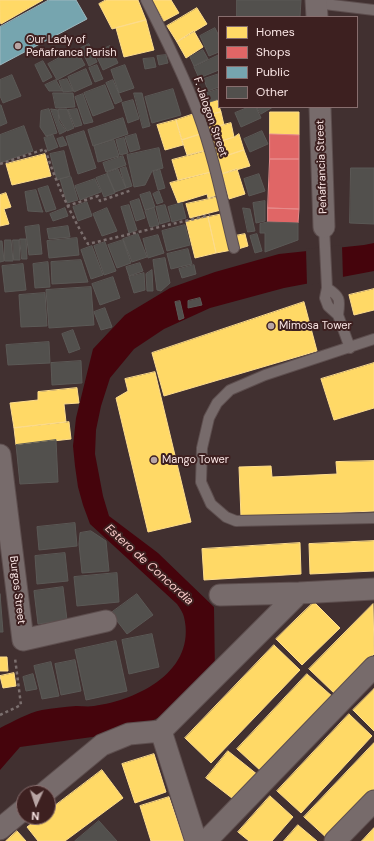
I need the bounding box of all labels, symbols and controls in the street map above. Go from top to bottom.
legend [218,16,358,108]
text: Homes [256,24,295,40]
place label: Our Lady of Peñafranca Parish [26,33,117,59]
marker: Our Lady of Peñafranca Parish [13,41,23,51]
text: Shops [256,44,291,60]
text: Public [256,64,290,80]
street label: F. Jalogon Street [190,75,230,159]
text: Other [256,84,288,100]
street label: Peñafrancia Street [314,120,330,214]
place label: Mimosa Tower [279,319,352,333]
marker: Mimosa Tower [266,321,276,331]
place label: Mango Tower [162,453,229,467]
marker: Mango Tower [149,455,159,465]
water label: Estero de Concordia [102,521,196,609]
street label: Burgos Street [6,555,28,625]
north arrow [16,785,56,825]
text: N [31,809,40,823]

